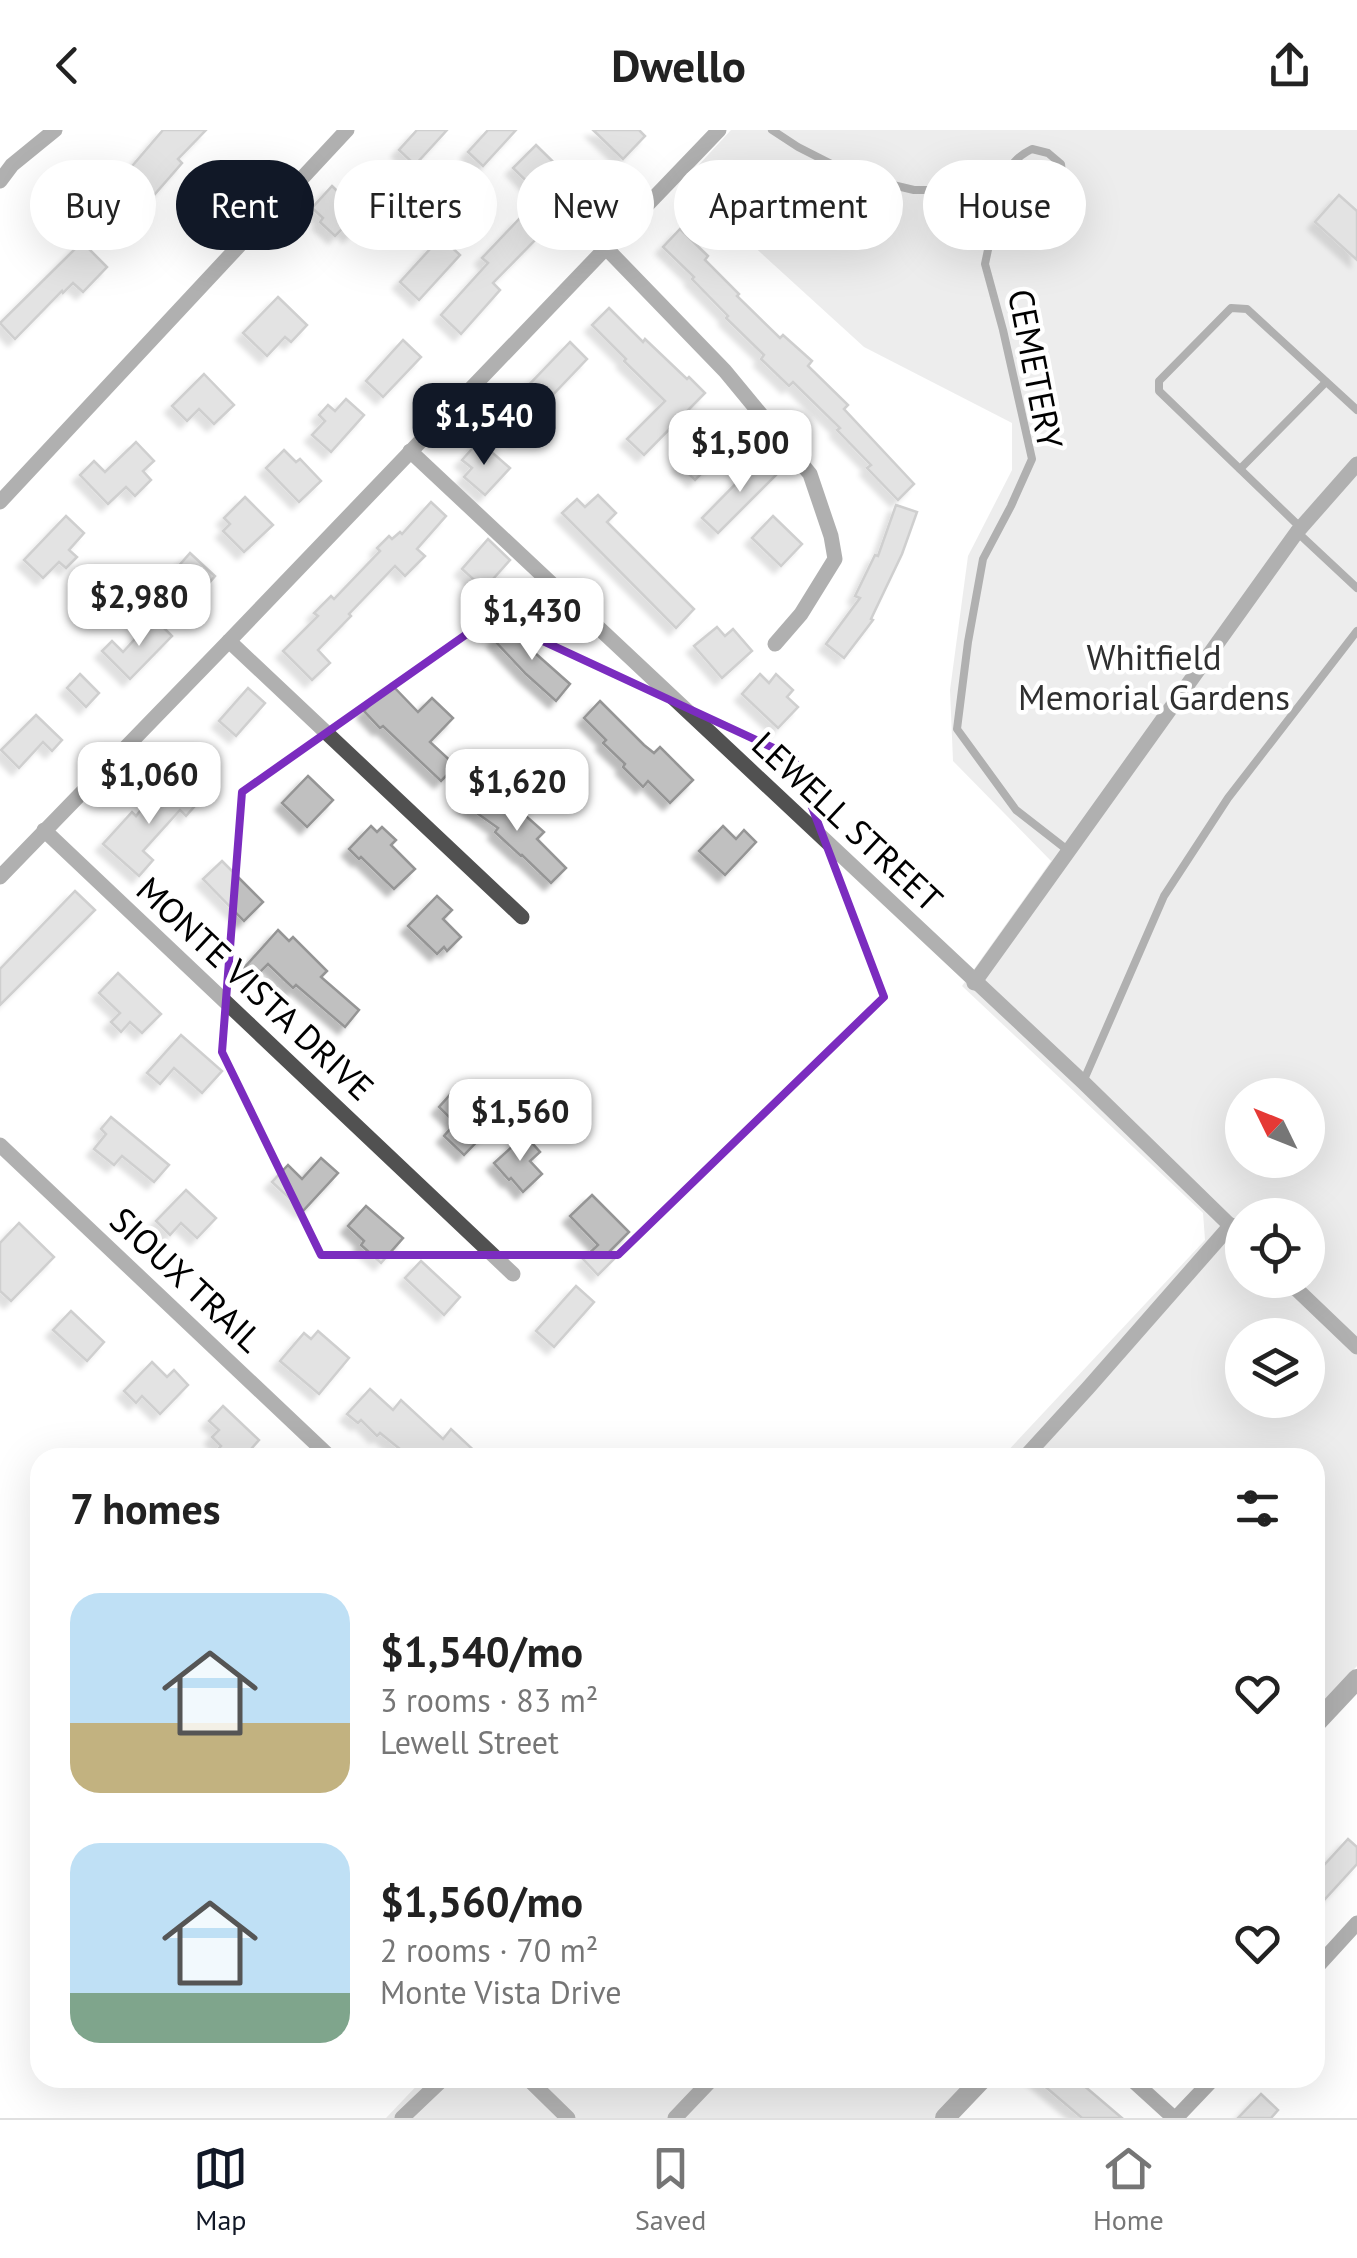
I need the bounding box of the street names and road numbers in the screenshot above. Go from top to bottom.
street label: CEMETERY [998,285,1074,453]
street label: LEWELL STREET [743,721,953,921]
street label: MONTE VISTA DRIVE [127,866,384,1110]
street label: SIOUX TRAIL [101,1197,273,1362]

